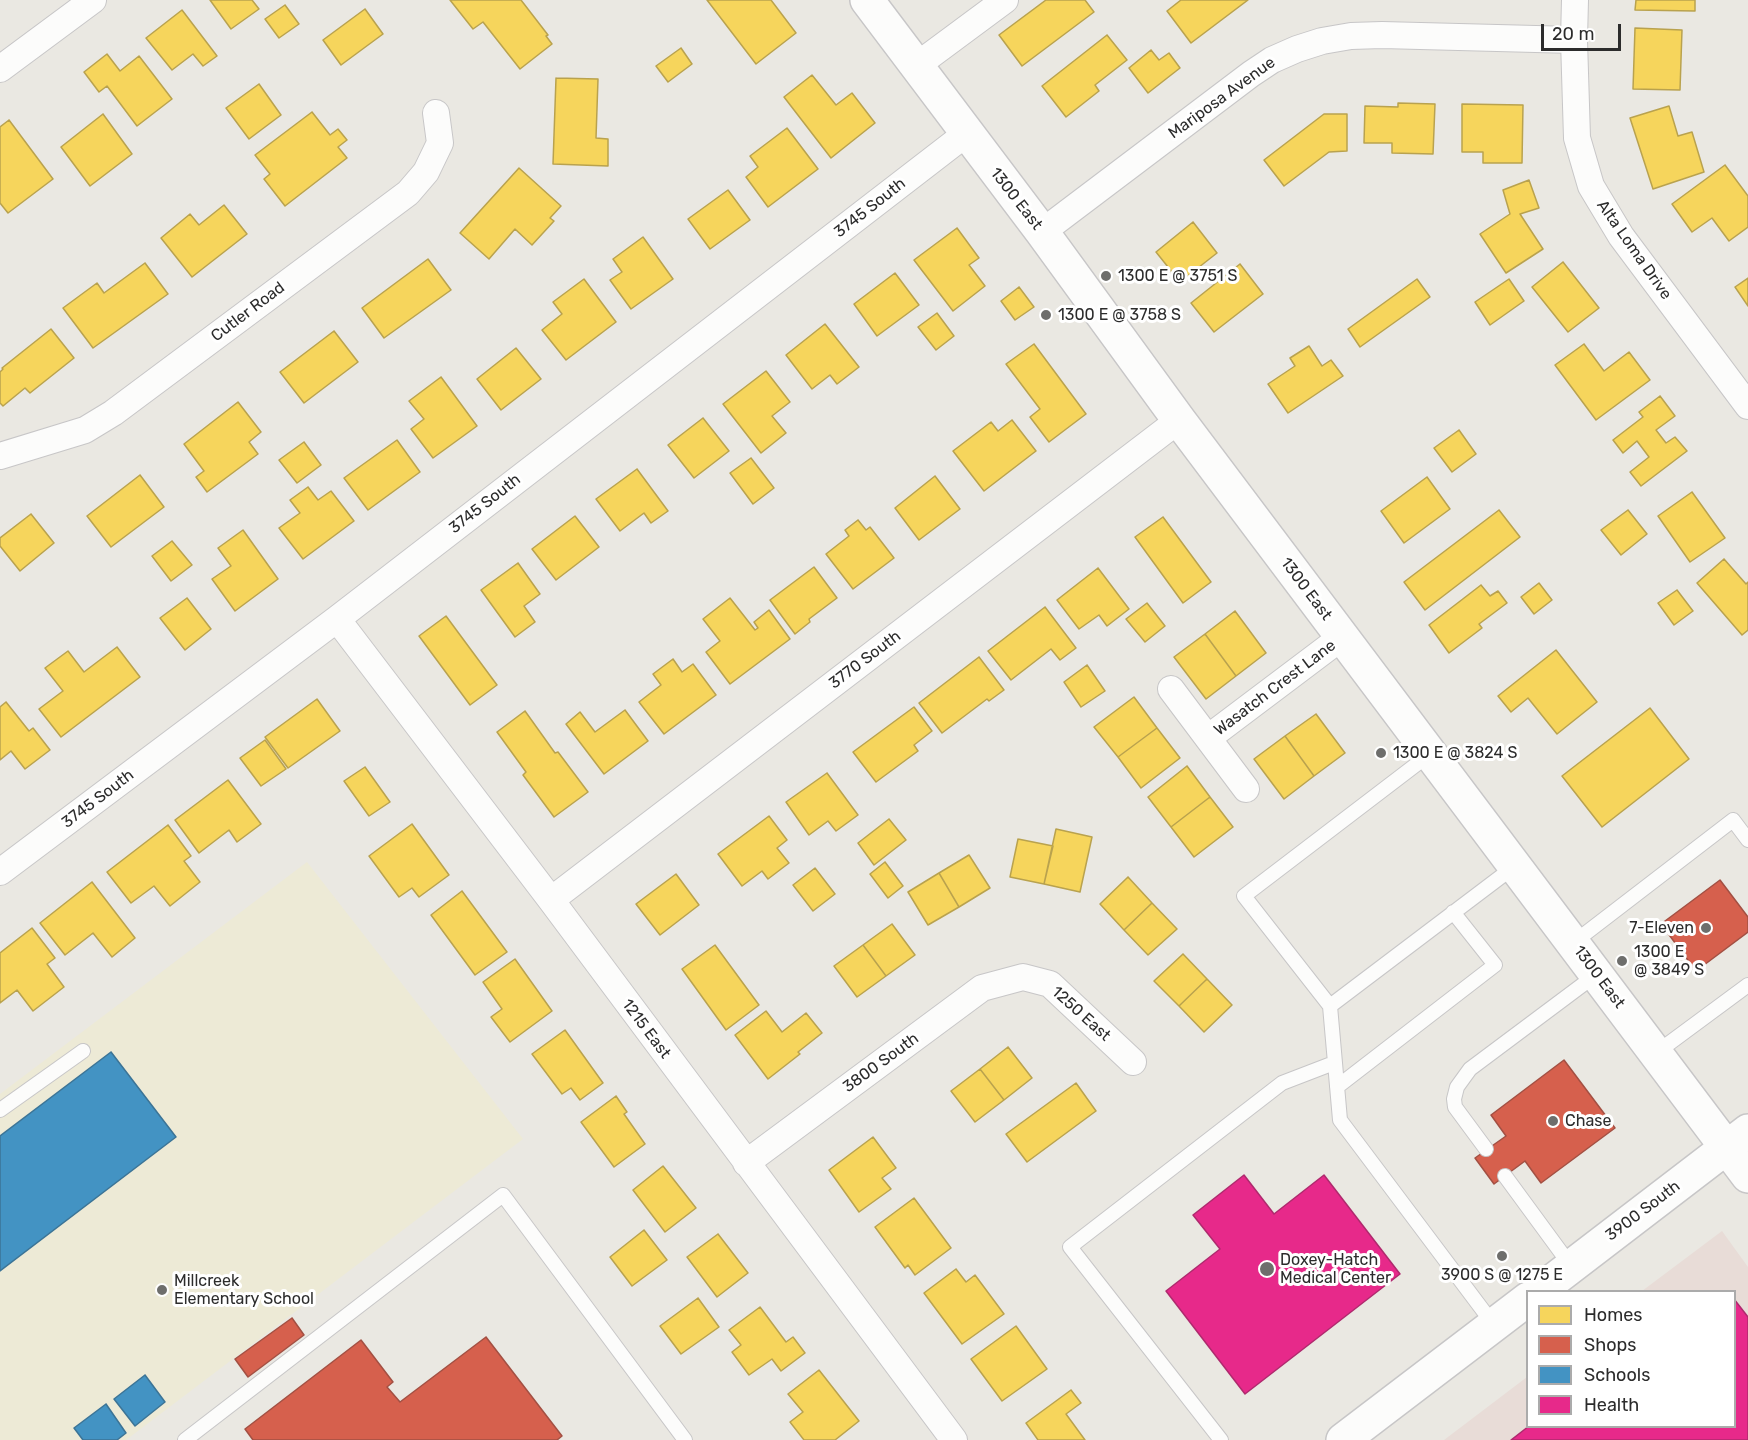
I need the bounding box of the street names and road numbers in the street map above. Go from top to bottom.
street label: Mariposa Avenue [1165,53,1279,143]
street label: 1300 East [986,164,1046,234]
street label: 3745 South [830,174,910,242]
street label: Alta Loma Drive [1593,197,1675,303]
street label: Cutler Road [207,278,289,346]
street label: 3745 South [445,470,525,538]
street label: 1300 East [1276,554,1336,624]
street label: 3770 South [825,627,905,693]
street label: Wasatch Crest Lane [1210,636,1340,740]
street label: 3745 South [58,766,138,832]
street label: 1300 East [1569,942,1629,1012]
street label: 1250 East [1048,983,1114,1045]
street label: 1215 East [617,995,675,1063]
street label: 3800 South [839,1029,923,1097]
street label: 3900 South [1602,1177,1684,1245]

